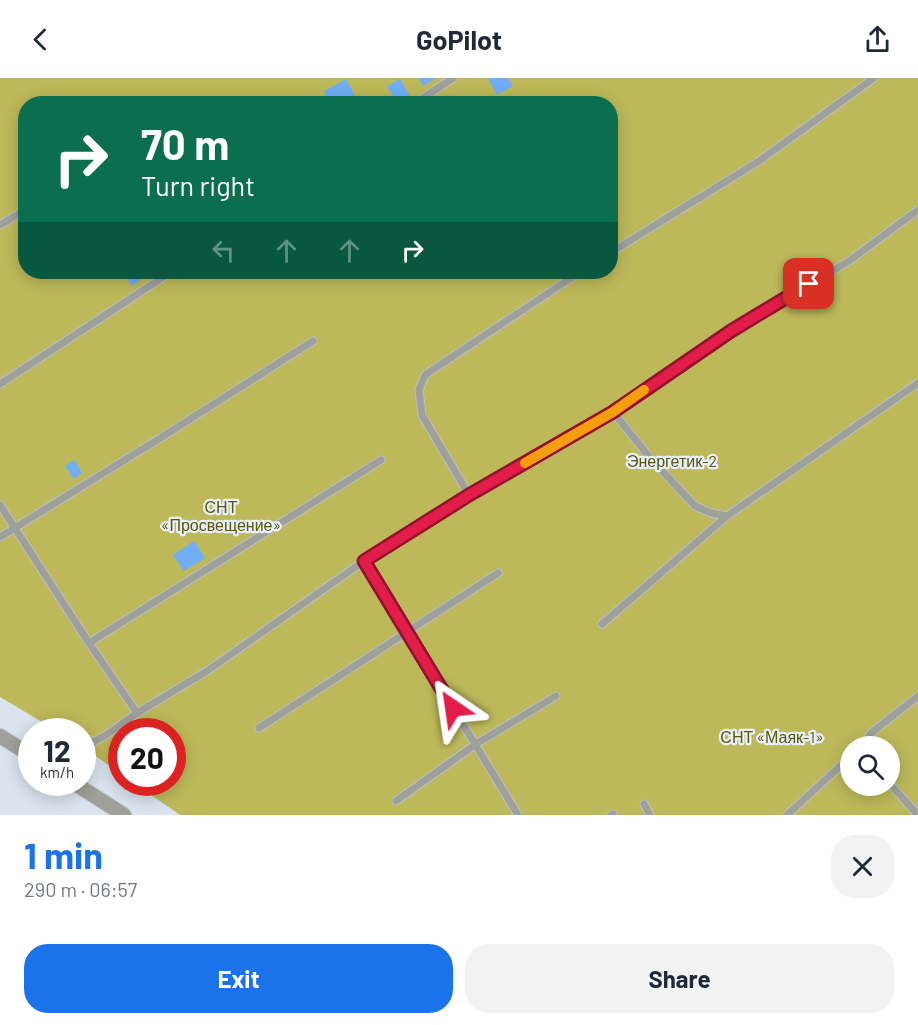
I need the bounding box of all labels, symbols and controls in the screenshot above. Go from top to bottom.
icon: back [24,23,57,56]
text: GoPilot [416,23,502,55]
icon: share [861,23,894,56]
text: 70 m [141,118,229,168]
icon: right [42,120,120,198]
text: Turn right [141,169,255,201]
icon: left [207,234,240,267]
icon: ahead [270,234,303,267]
icon: ahead [333,234,366,267]
icon: right [396,234,429,267]
pin [783,258,834,309]
icon: arrive [792,267,825,300]
park label: Энергетик-2 [627,451,717,470]
park label: СНТ «Просвещение» [161,497,281,534]
position arrow [421,676,485,740]
speed limit sign: 20 [108,718,186,796]
park label: СНТ «Маяк-1» [720,727,824,746]
text: 12 [43,732,71,768]
map controls [840,736,900,796]
button: search [840,736,900,796]
text: km/h [40,763,74,781]
text: 1 min [24,833,103,876]
button: close [831,835,894,898]
text: 290 m · 06:57 [24,877,137,901]
button: Exit [24,944,453,1013]
button: Share [465,944,894,1013]

